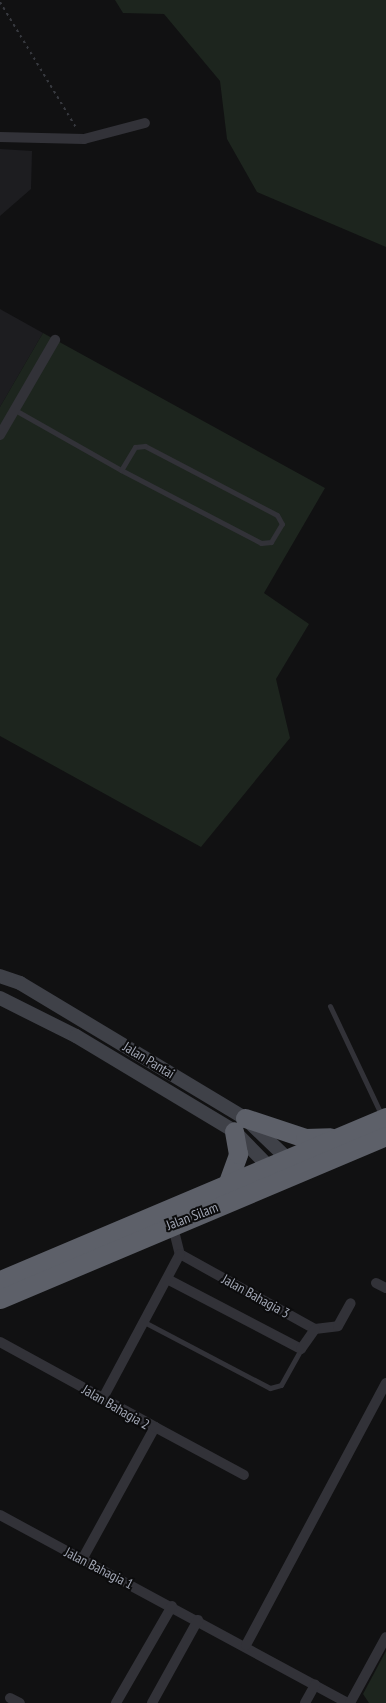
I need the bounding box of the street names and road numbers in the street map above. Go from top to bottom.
street label: Jalan Pantai [120,1038,178,1082]
street label: Jalan Silam [164,1198,220,1234]
street label: Jalan Bahagia 3 [219,1271,293,1321]
street label: Jalan Bahagia 2 [79,1381,153,1433]
street label: Jalan Bahagia 1 [62,1544,136,1592]

